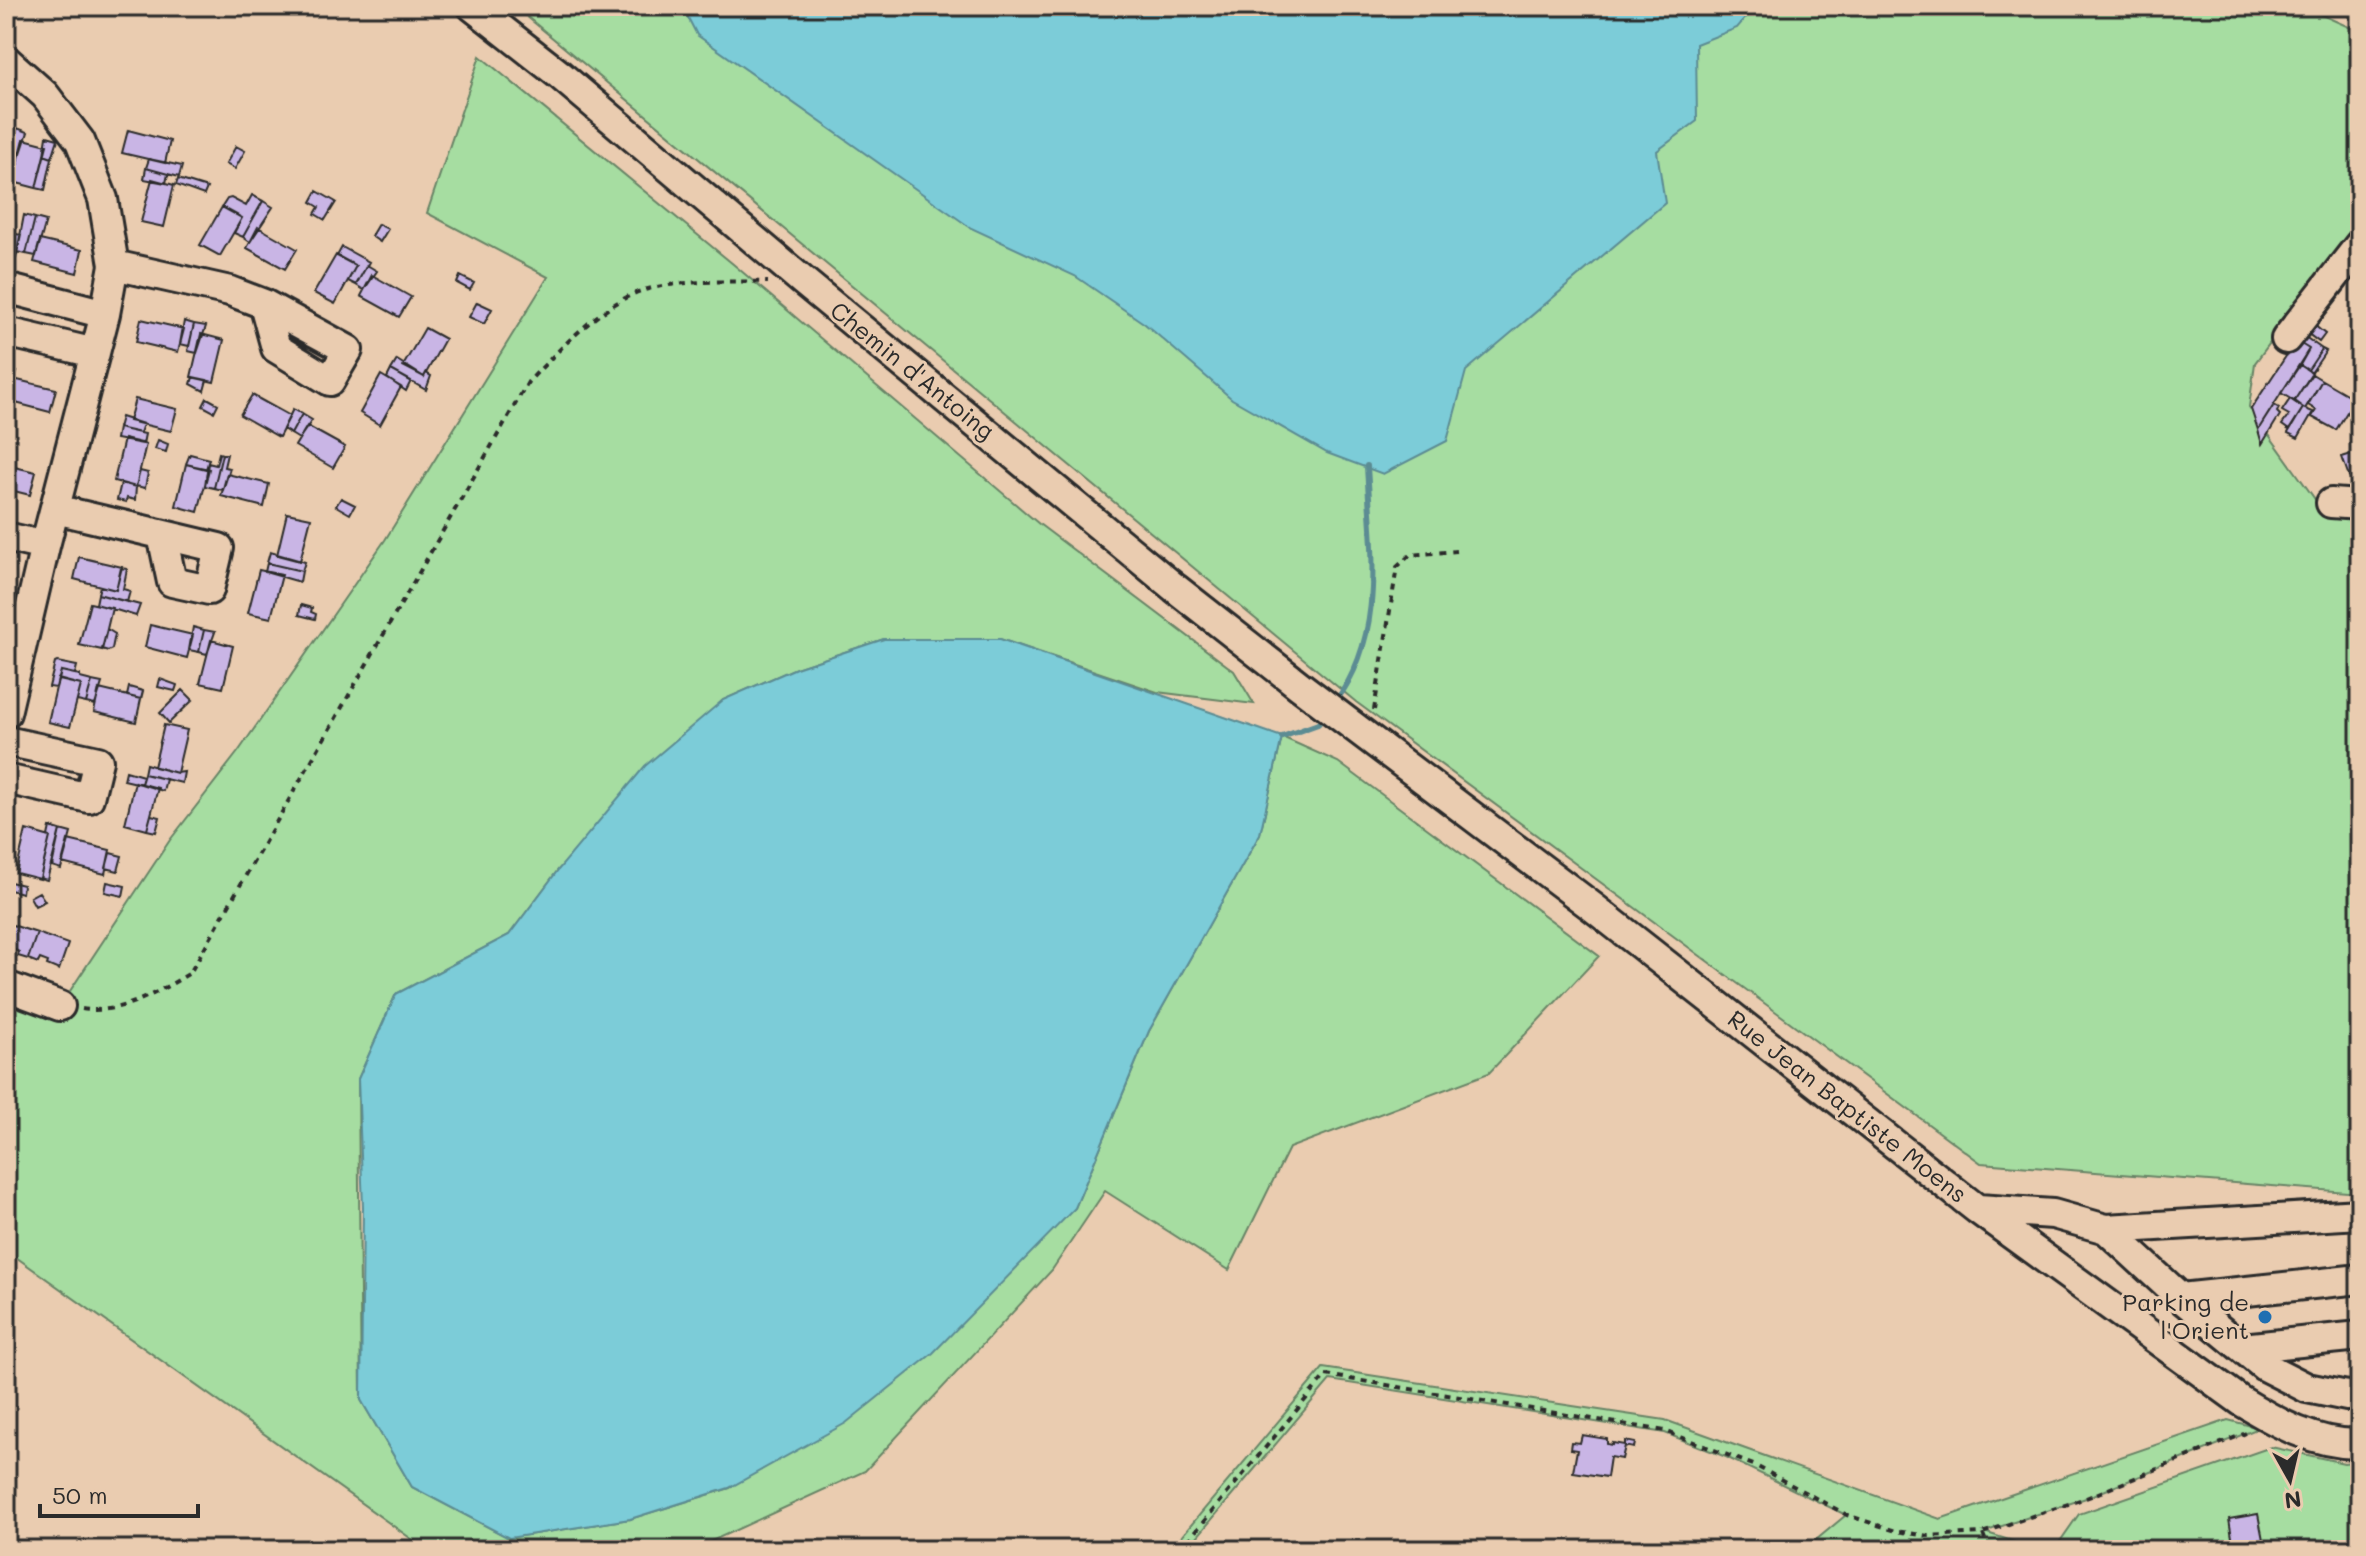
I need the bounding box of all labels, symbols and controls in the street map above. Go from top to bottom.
street label: Chemin d'Antoing [824,294,1001,446]
street label: Rue Jean Baptiste Moens [1722,1003,1974,1209]
place label: Parking de l'Orient [2122,1286,2249,1345]
marker: Parking de l'Orient [2256,1308,2274,1326]
north arrow [2250,1440,2330,1520]
scale bar [40,1468,198,1518]
text: 50 m [52,1479,108,1510]
text: N [2283,1485,2303,1516]

